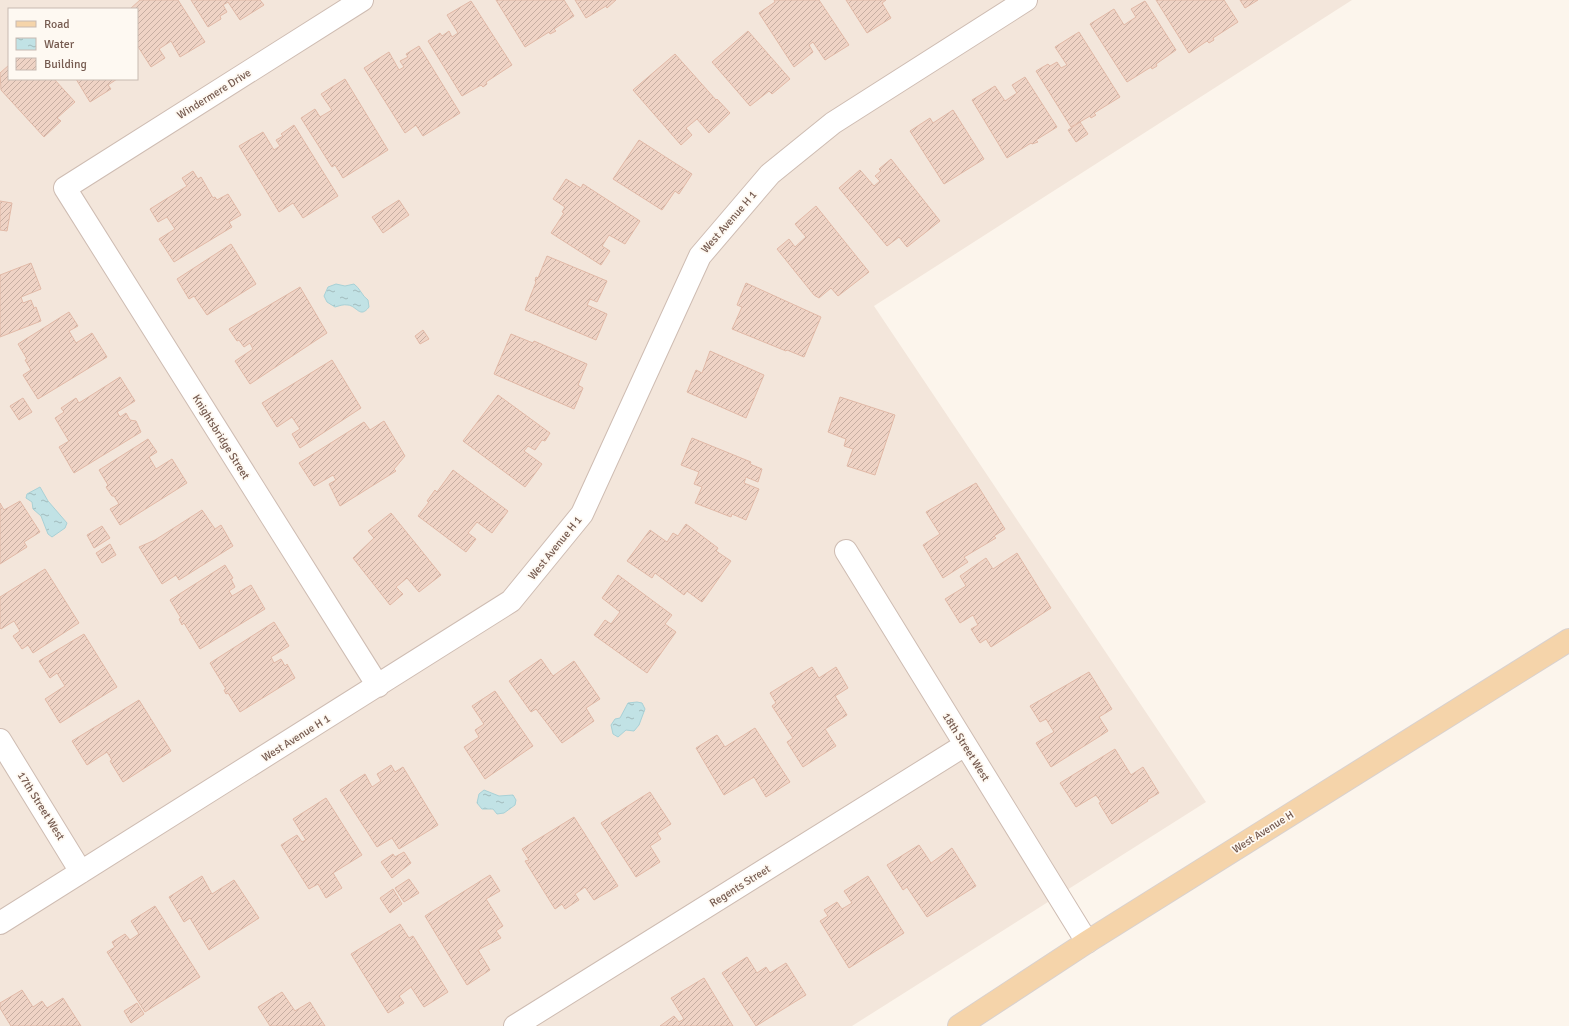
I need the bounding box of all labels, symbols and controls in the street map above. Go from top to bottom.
legend [8,8,138,80]
text: Road [44,17,70,32]
text: Water [44,37,75,52]
text: Building [44,57,87,72]
street label: Windermere Drive [175,66,253,122]
street label: West Avenue H 1 [698,188,760,256]
street label: Knightsbridge Street [190,392,252,482]
street label: West Avenue H 1 [525,514,585,582]
street label: 18th Street West [940,710,992,784]
street label: West Avenue H 1 [259,712,333,764]
street label: 17th Street West [15,769,67,843]
street label: West Avenue H [1230,808,1296,856]
street label: Regents Street [707,862,773,910]

